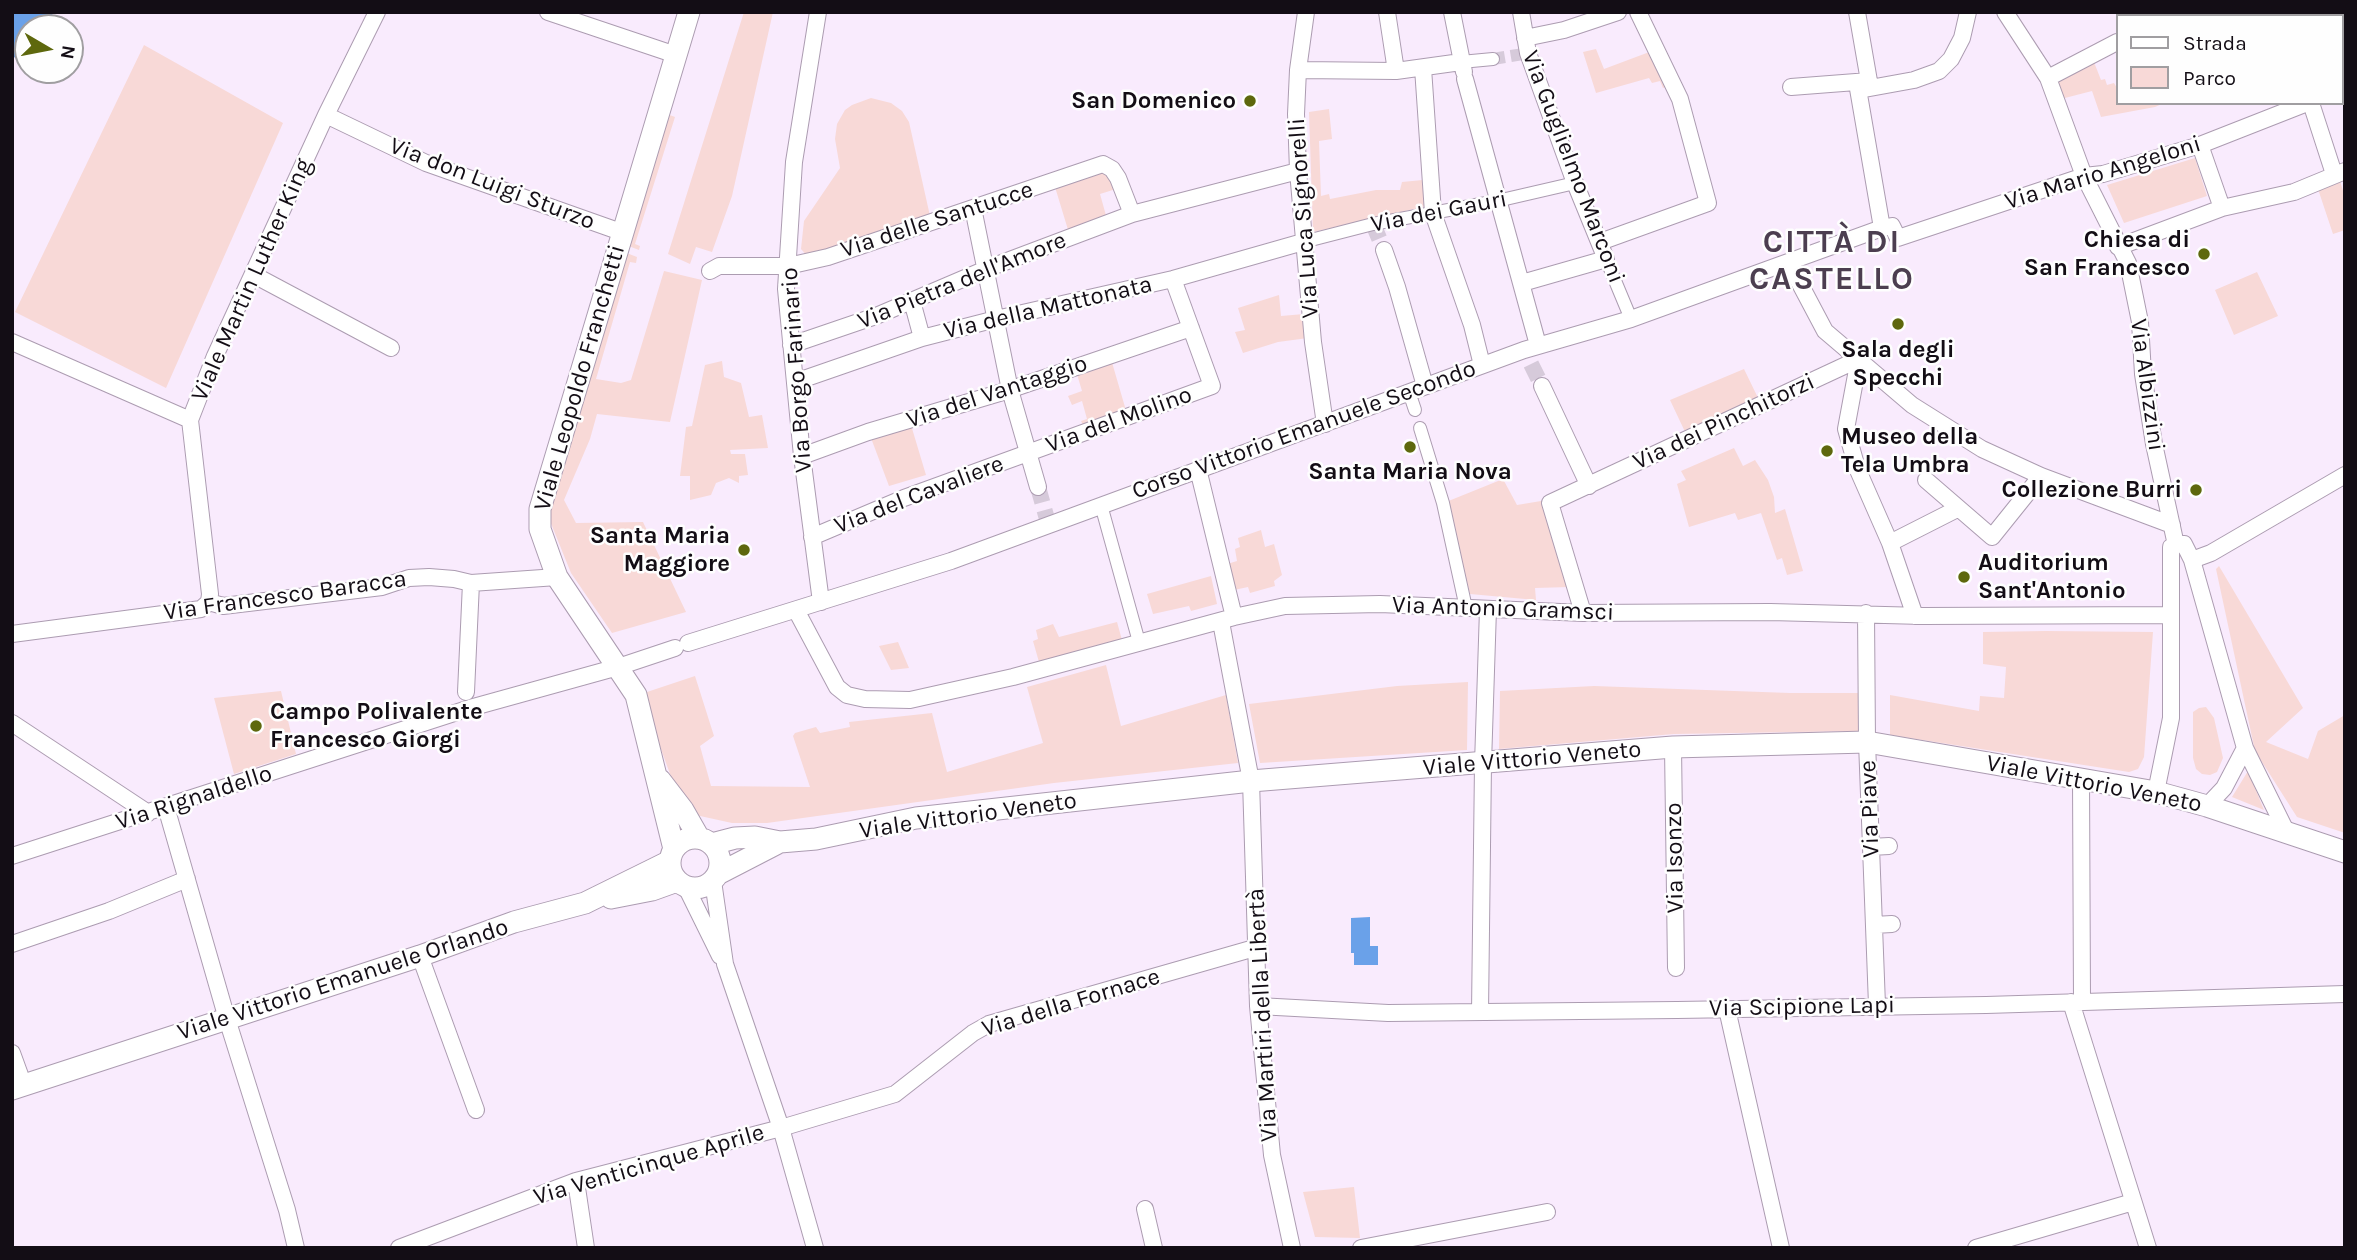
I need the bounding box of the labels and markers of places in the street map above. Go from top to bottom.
place label: San Domenico [1071,87,1236,115]
marker: San Domenico [1242,93,1258,109]
place label: Chiesa di San Francesco [2024,226,2190,282]
marker: Chiesa di San Francesco [2196,246,2212,262]
marker: Sala degli Specchi [1890,316,1906,332]
place label: Sala degli Specchi [1841,336,1955,392]
place label: Museo della Tela Umbra [1841,423,1978,479]
marker: Santa Maria Nova [1402,439,1418,455]
marker: Museo della Tela Umbra [1819,443,1835,459]
place label: Santa Maria Nova [1308,458,1512,486]
place label: Collezione Burri [2001,476,2182,504]
marker: Collezione Burri [2188,482,2204,498]
place label: Santa Maria Maggiore [590,522,730,578]
marker: Santa Maria Maggiore [736,542,752,558]
place label: Auditorium Sant'Antonio [1978,549,2125,605]
marker: Auditorium Sant'Antonio [1956,569,1972,585]
place label: Campo Polivalente Francesco Giorgi [270,698,483,754]
marker: Campo Polivalente Francesco Giorgi [248,718,264,734]

